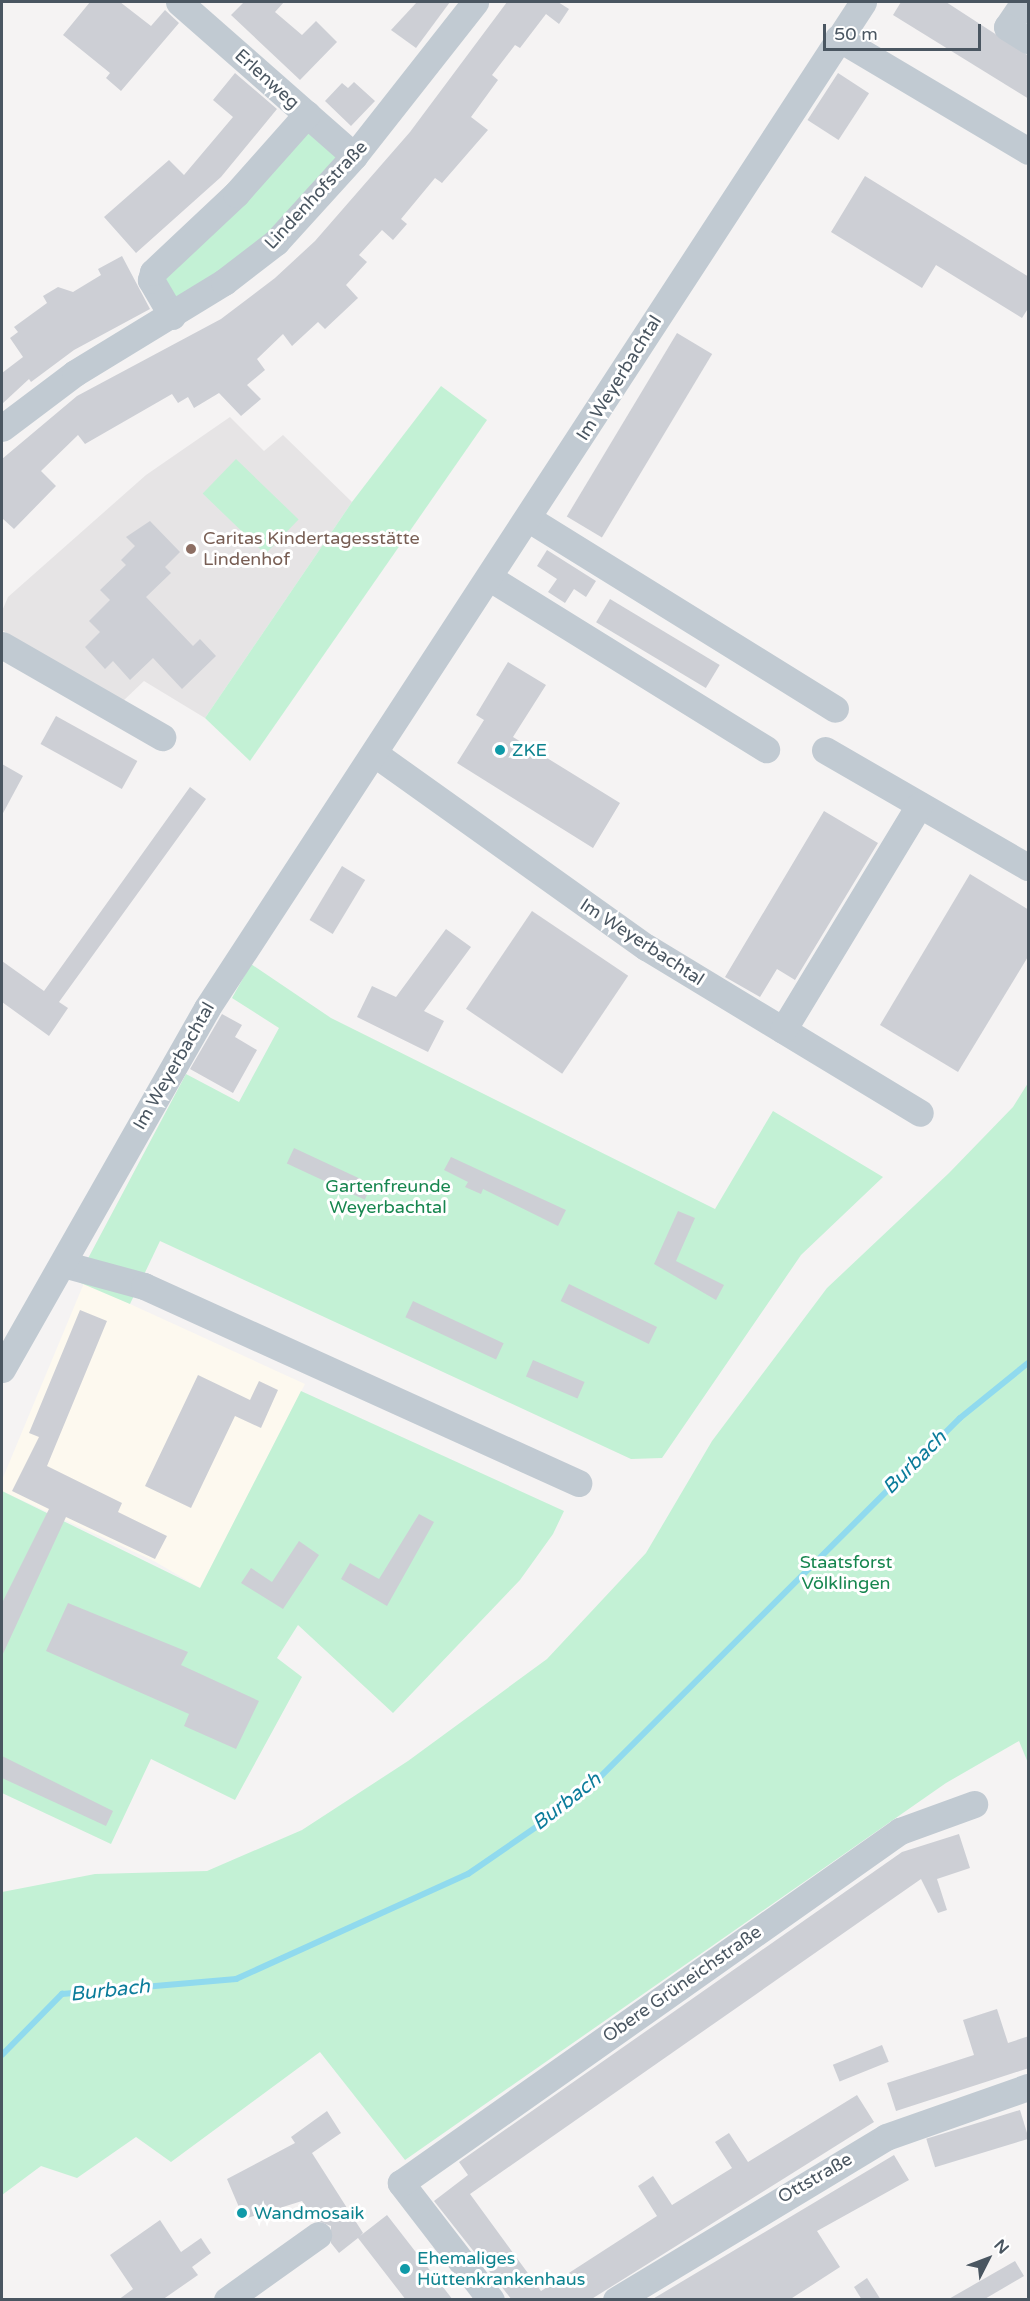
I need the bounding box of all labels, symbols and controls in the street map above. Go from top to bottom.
scale bar [826,12,984,50]
text: 50 m [834,23,878,45]
street label: Erlenweg [230,44,304,114]
street label: Lindenhofstraße [260,136,372,254]
street label: Im Weyerbachtal [572,311,666,445]
place label: Caritas Kindertagesstätte Lindenhof [203,528,420,570]
marker: Caritas Kindertagesstätte Lindenhof [184,542,198,556]
place label: ZKE [512,739,547,761]
marker: ZKE [493,743,507,757]
street label: Im Weyerbachtal [576,894,708,990]
street label: Im Weyerbachtal [129,998,219,1134]
park label: Gartenfreunde Weyerbachtal [325,1176,451,1218]
water label: Burbach [878,1426,952,1500]
park label: Staatsforst Völklingen [800,1552,892,1594]
water label: Burbach [528,1768,606,1836]
street label: Obere Grüneichstraße [598,1921,766,2047]
water label: Burbach [69,1975,151,2007]
street label: Ottstraße [774,2148,856,2208]
place label: Wandmosaik [254,2202,364,2224]
marker: Wandmosaik [235,2206,249,2220]
north arrow [958,2229,1018,2289]
text: N [990,2235,1013,2258]
place label: Ehemaliges Hüttenkrankenhaus [417,2248,585,2290]
marker: Ehemaliges Hüttenkrankenhaus [398,2262,412,2276]

